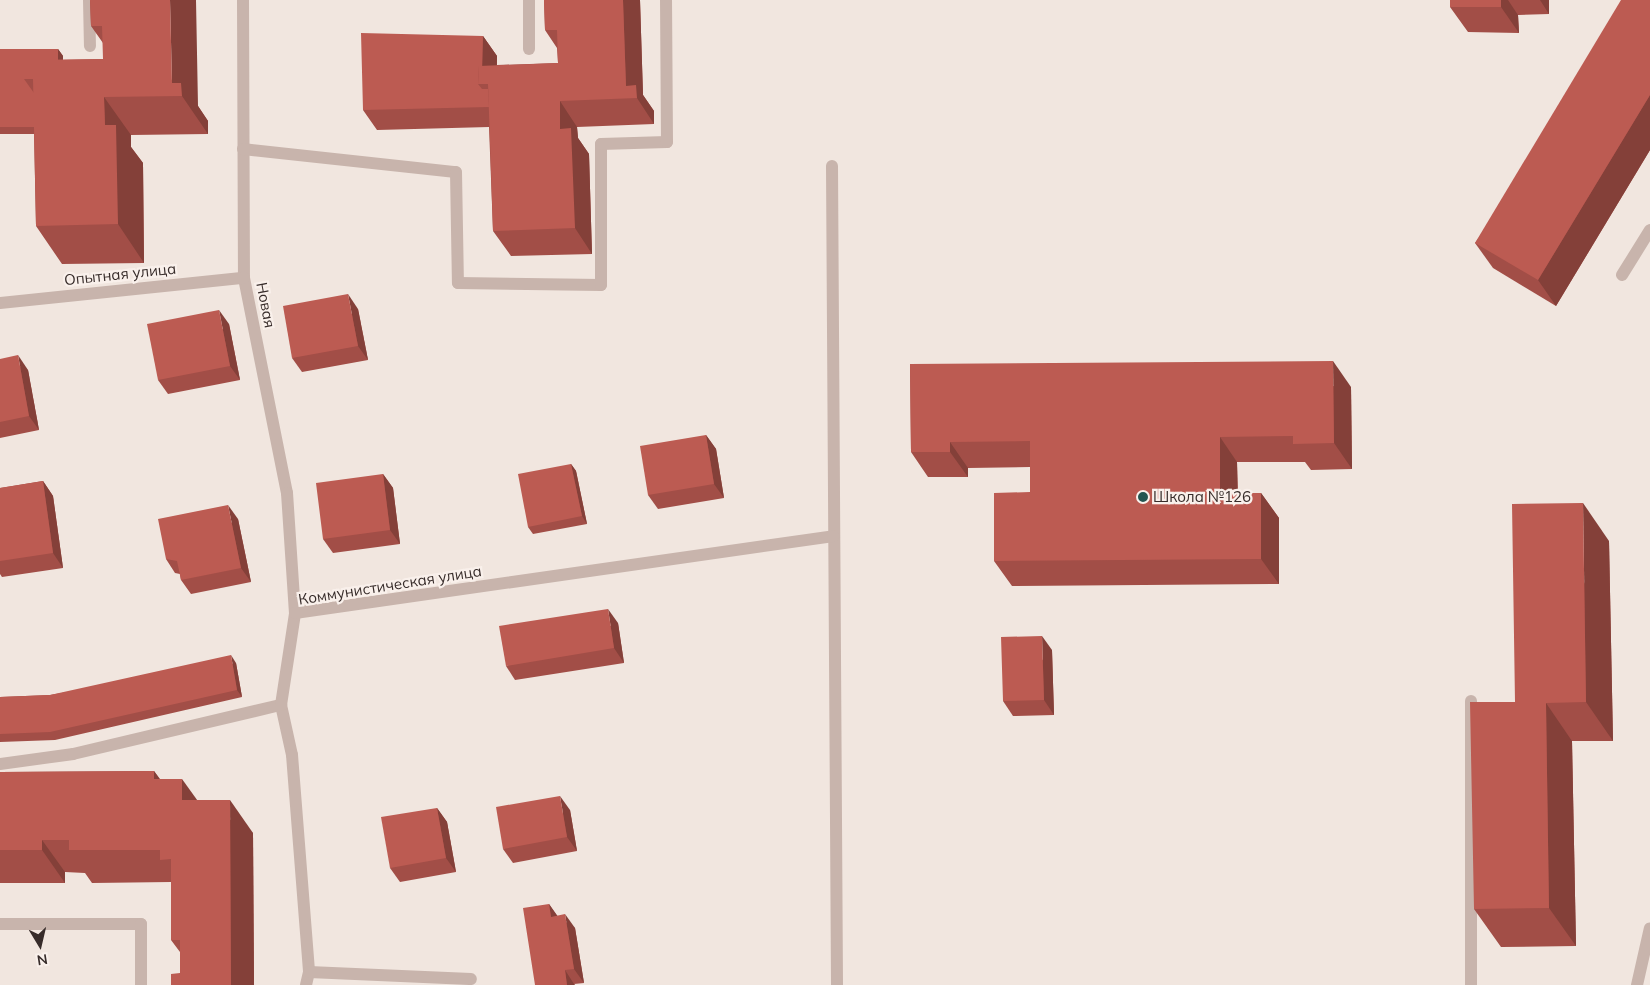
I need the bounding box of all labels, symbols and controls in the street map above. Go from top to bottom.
street label: Опытная улица [63,259,177,289]
street label: Новая [253,281,279,329]
place label: Школа №126 [1153,488,1251,506]
marker: Школа №126 [1137,491,1149,503]
street label: Коммунистическая улица [297,562,483,608]
north arrow [15,920,65,970]
text: N [36,950,49,970]

